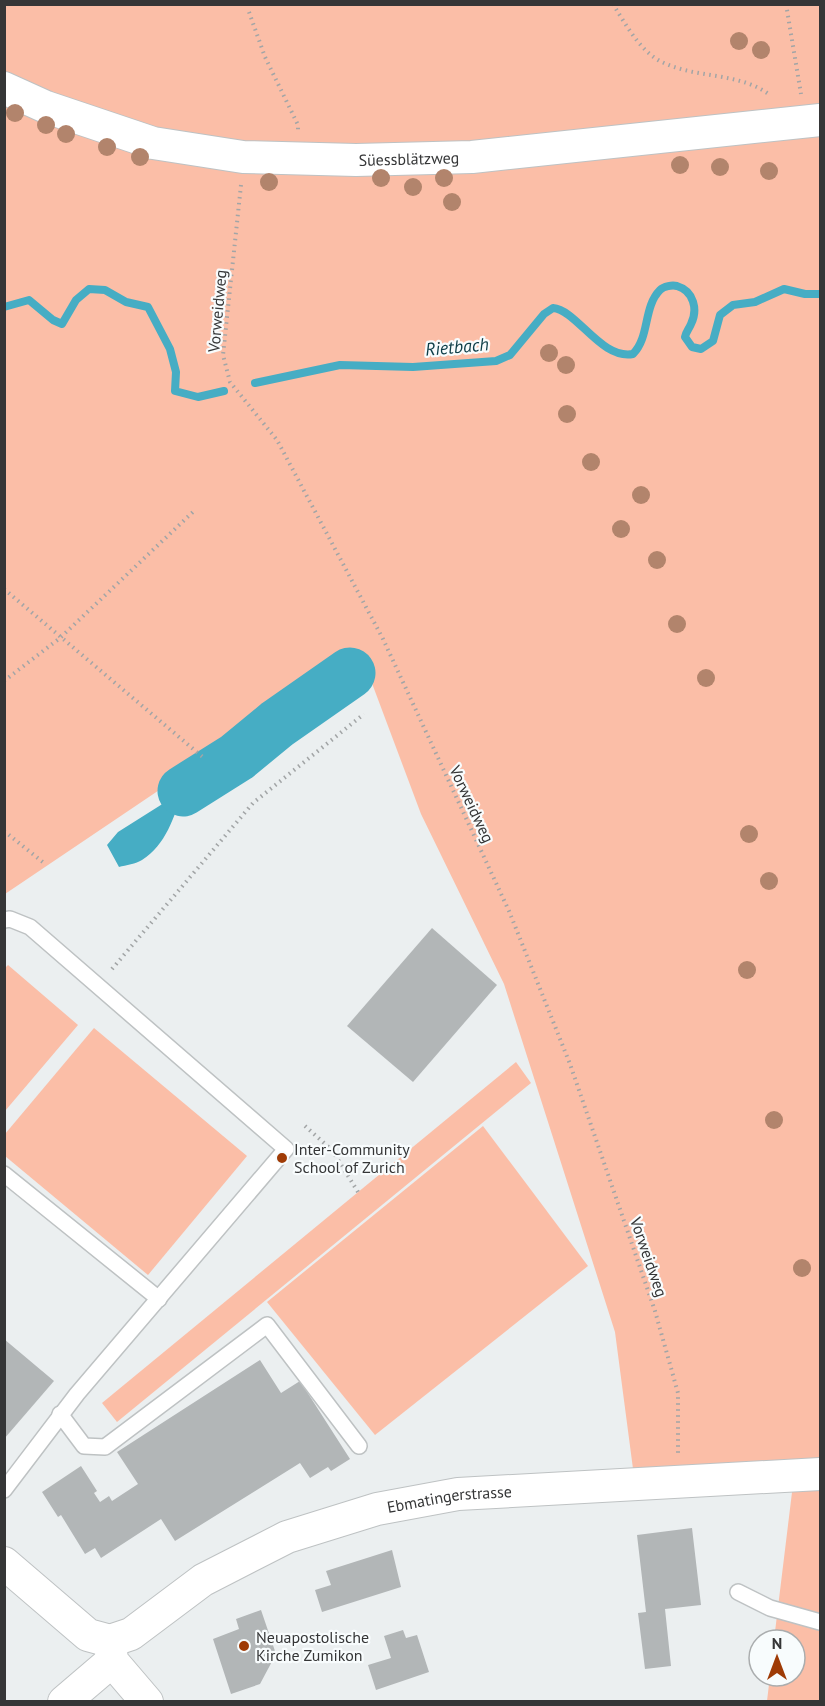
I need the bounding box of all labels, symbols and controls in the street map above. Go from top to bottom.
street label: Süessblätzweg [358,147,459,170]
street label: Vorweidweg [203,269,231,354]
water label: Rietbach [424,332,490,361]
street label: Vorweidweg [445,761,499,846]
place label: Inter-Community School of Zurich [294,1139,410,1177]
marker: Inter-Community School of Zurich [275,1151,289,1165]
street label: Vorweidweg [626,1214,672,1299]
street label: Ebmatingerstrasse [385,1481,512,1517]
place label: Neuapostolische Kirche Zumikon [256,1627,369,1665]
north arrow [747,1628,807,1688]
text: N [772,1633,782,1653]
marker: Neuapostolische Kirche Zumikon [237,1639,251,1653]

